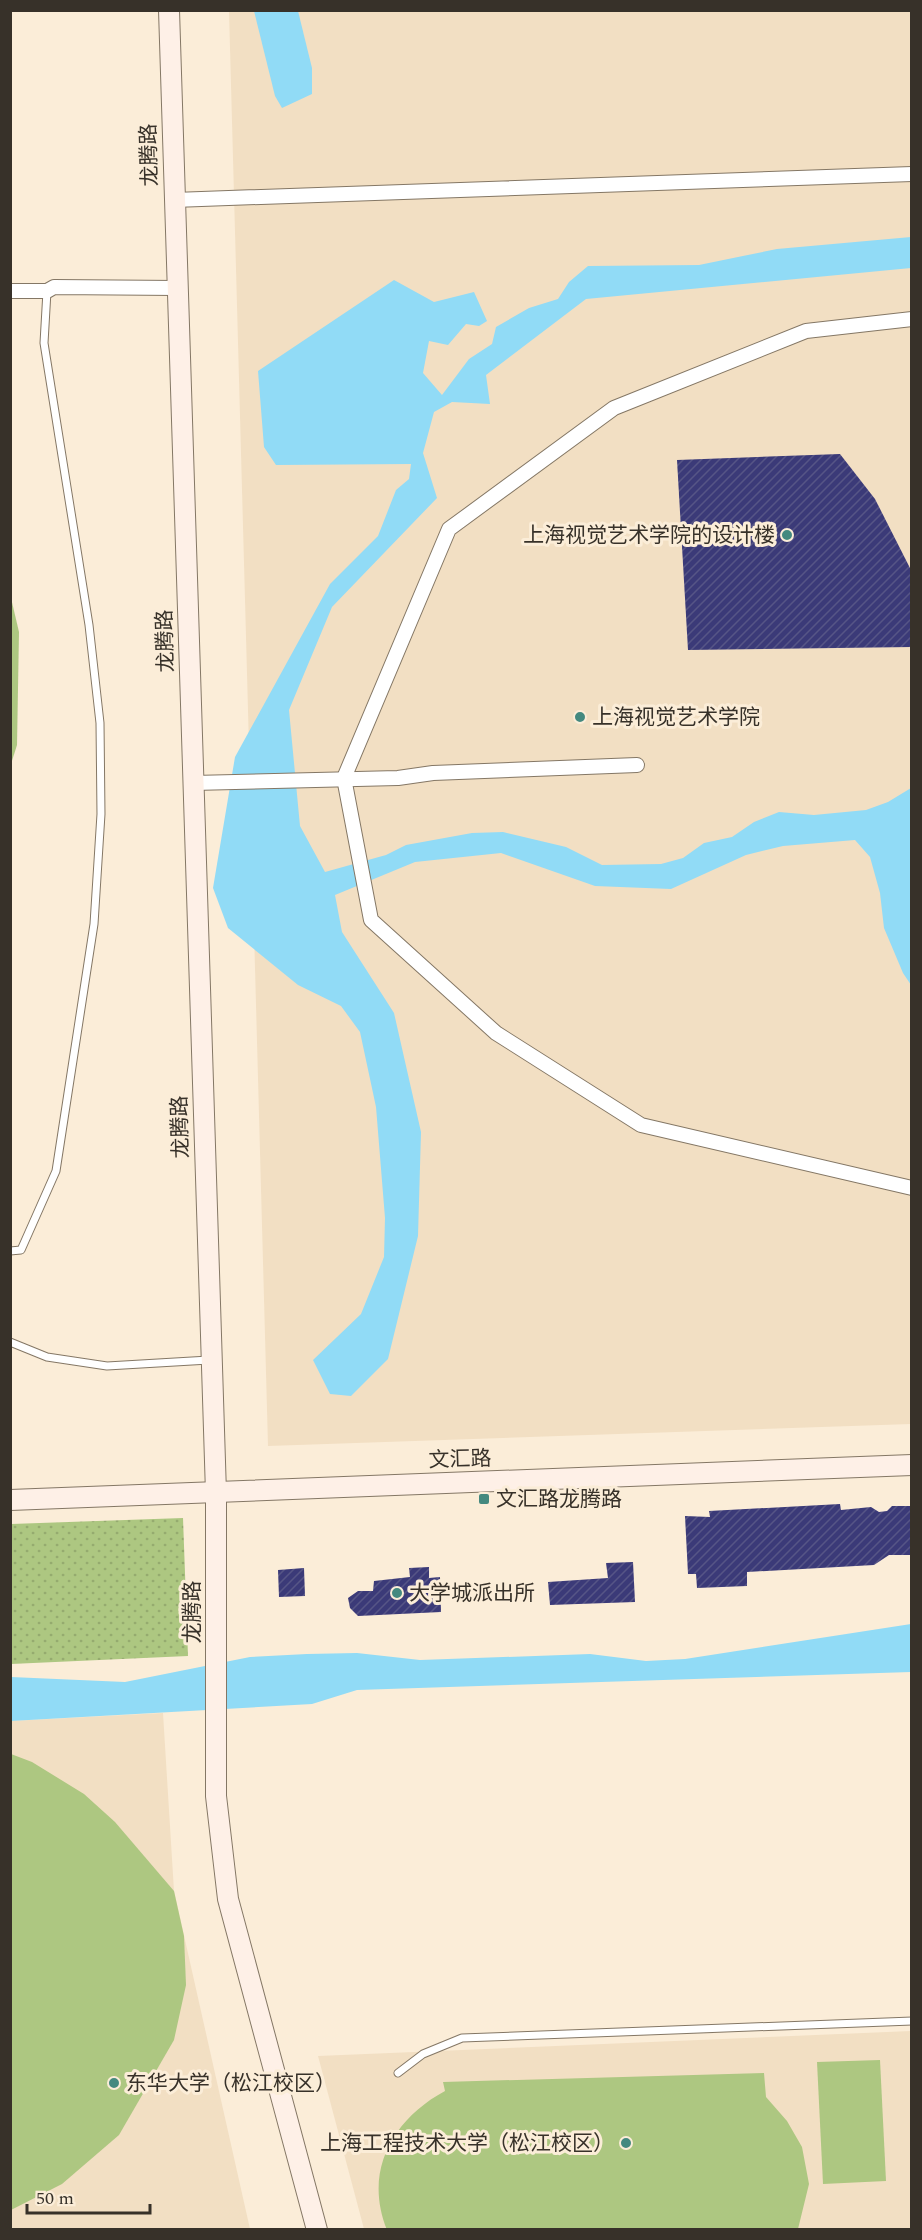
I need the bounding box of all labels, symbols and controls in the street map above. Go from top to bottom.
street label: 龙腾路 [133,123,167,187]
place label: 上海视觉艺术学院的设计楼 [523,520,775,552]
marker: 上海视觉艺术学院的设计楼 [780,528,794,542]
street label: 龙腾路 [149,609,183,673]
place label: 上海视觉艺术学院 [592,702,760,734]
marker: 上海视觉艺术学院 [573,710,587,724]
street label: 龙腾路 [164,1095,198,1159]
street label: 文汇路 [428,1443,492,1477]
place label: 文汇路龙腾路 [496,1484,622,1516]
marker: 文汇路龙腾路 [477,1492,491,1506]
place label: 大学城派出所 [409,1578,535,1610]
street label: 龙腾路 [177,1581,209,1644]
marker: 大学城派出所 [390,1586,404,1600]
place label: 东华大学（松江校区） [126,2068,336,2100]
marker: 东华大学（松江校区） [107,2076,121,2090]
place label: 上海工程技术大学（松江校区） [320,2128,614,2160]
marker: 上海工程技术大学（松江校区） [619,2136,633,2150]
scale bar [27,2177,150,2215]
text: 50 m [36,2185,74,2212]

